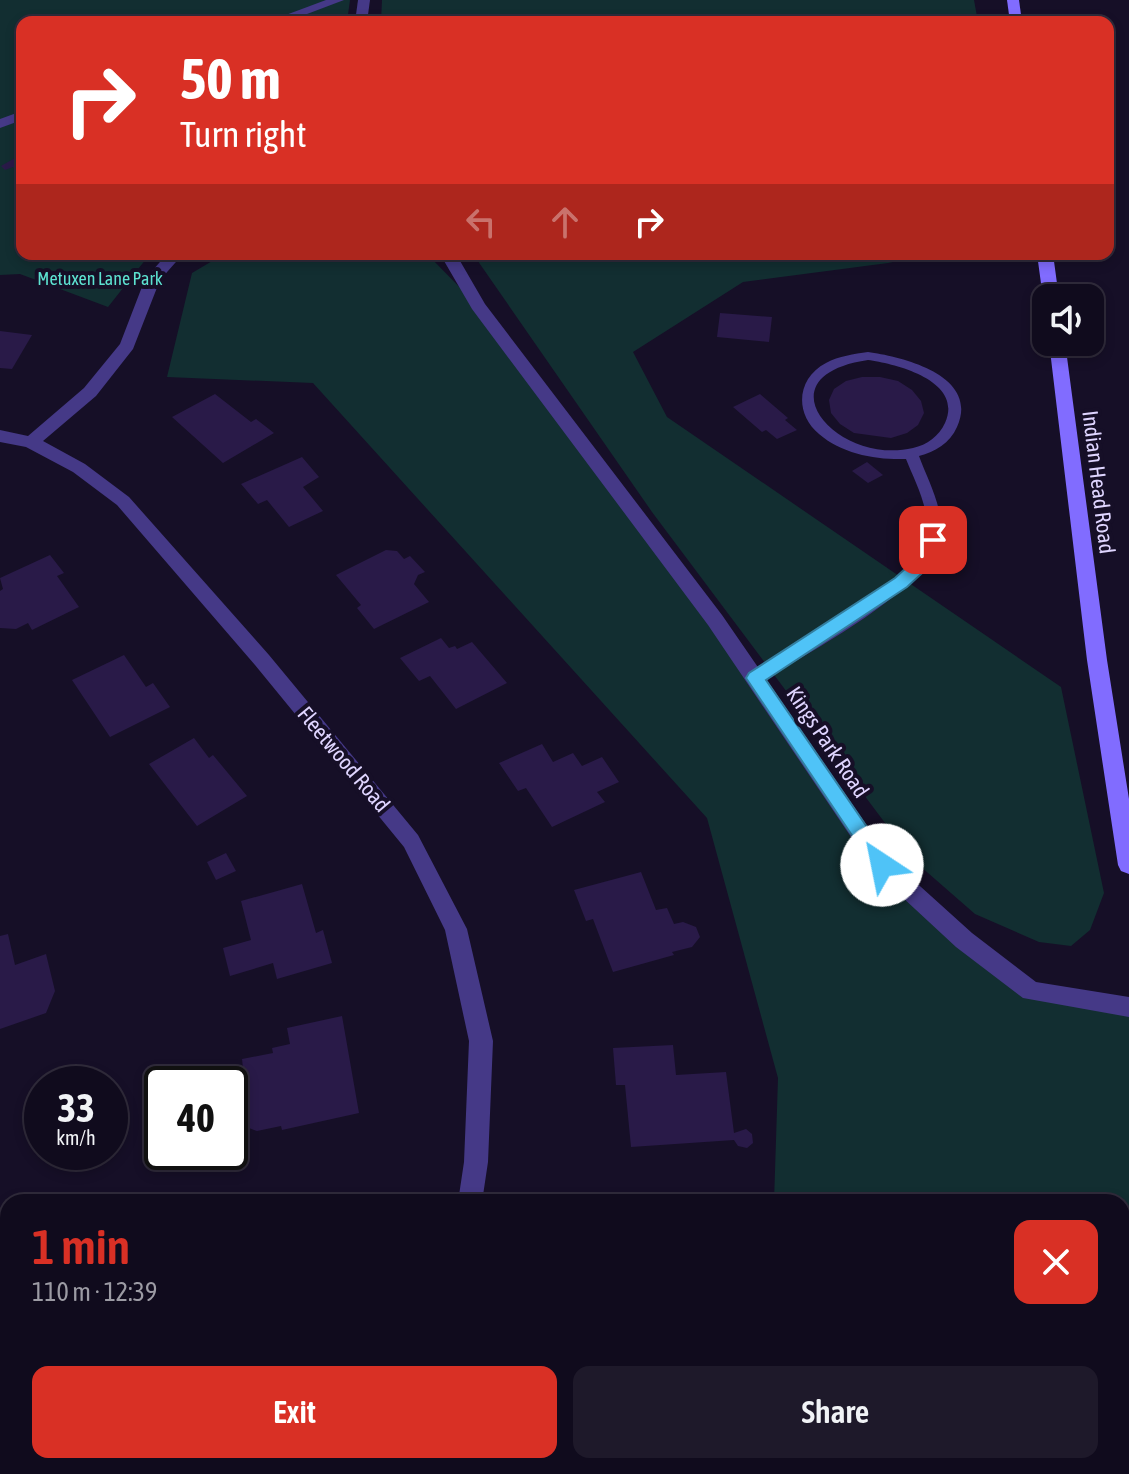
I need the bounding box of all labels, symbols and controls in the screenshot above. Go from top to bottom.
text: 50 m [180,47,281,111]
icon: right [48,48,152,152]
text: Turn right [180,113,307,155]
icon: left [459,200,503,244]
icon: ahead [543,200,587,244]
icon: right [627,200,671,244]
park label: Metuxen Lane Park [37,268,163,289]
map controls [1032,284,1104,356]
button: sound [1032,284,1104,356]
street label: Indian Head Road [1077,409,1121,555]
pin [899,506,967,574]
icon: arrive [911,518,955,562]
street label: Kings Park Road [781,681,875,803]
street label: Fleetwood Road [292,701,396,817]
position arrow [840,823,924,907]
speed limit sign: 40 [144,1066,248,1170]
text: 33 [57,1085,95,1130]
text: km/h [56,1126,96,1149]
text: 1 min [32,1219,130,1274]
button: close [1014,1220,1098,1304]
text: 110 m · 12:39 [32,1277,157,1307]
button: Exit [32,1366,557,1458]
button: Share [573,1366,1098,1458]

